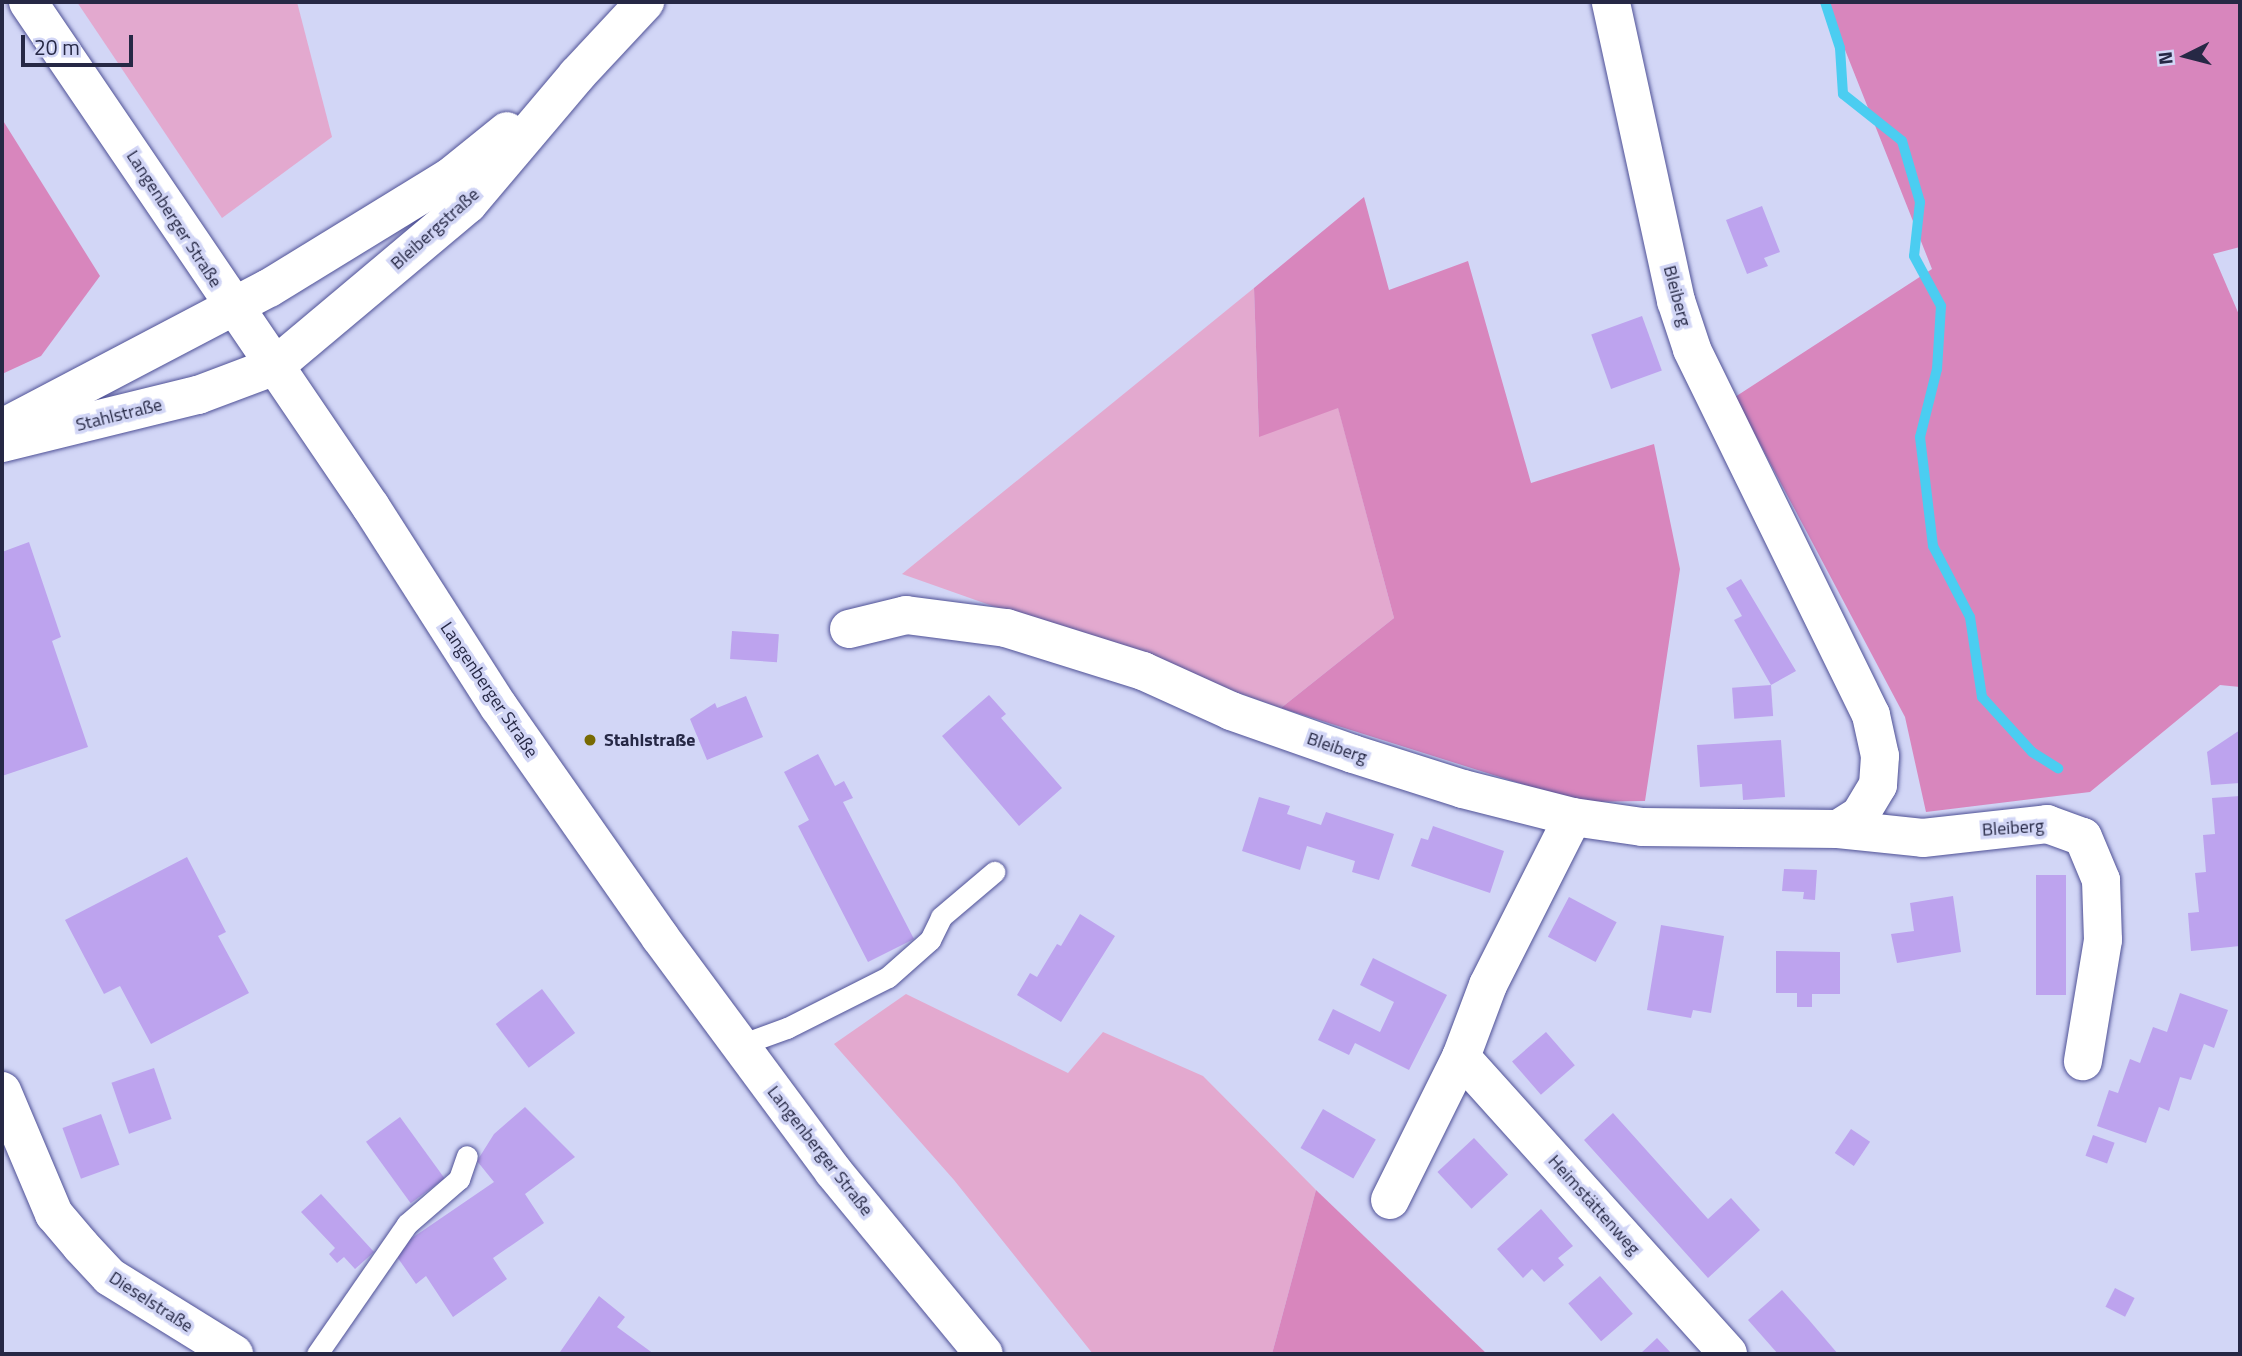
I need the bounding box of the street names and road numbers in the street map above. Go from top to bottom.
street label: Langenberger Straße [122,146,226,292]
street label: Bleibergstraße [386,184,484,274]
street label: Bleiberg [1659,263,1695,329]
street label: Stahlstraße [74,394,164,436]
street label: Langenberger Straße [436,618,542,762]
street label: Bleiberg [1304,728,1370,768]
street label: Bleiberg [1981,815,2045,841]
street label: Langenberger Straße [763,1082,877,1220]
street label: Heimstättenweg [1543,1151,1645,1259]
street label: Dieselstraße [105,1267,197,1337]

